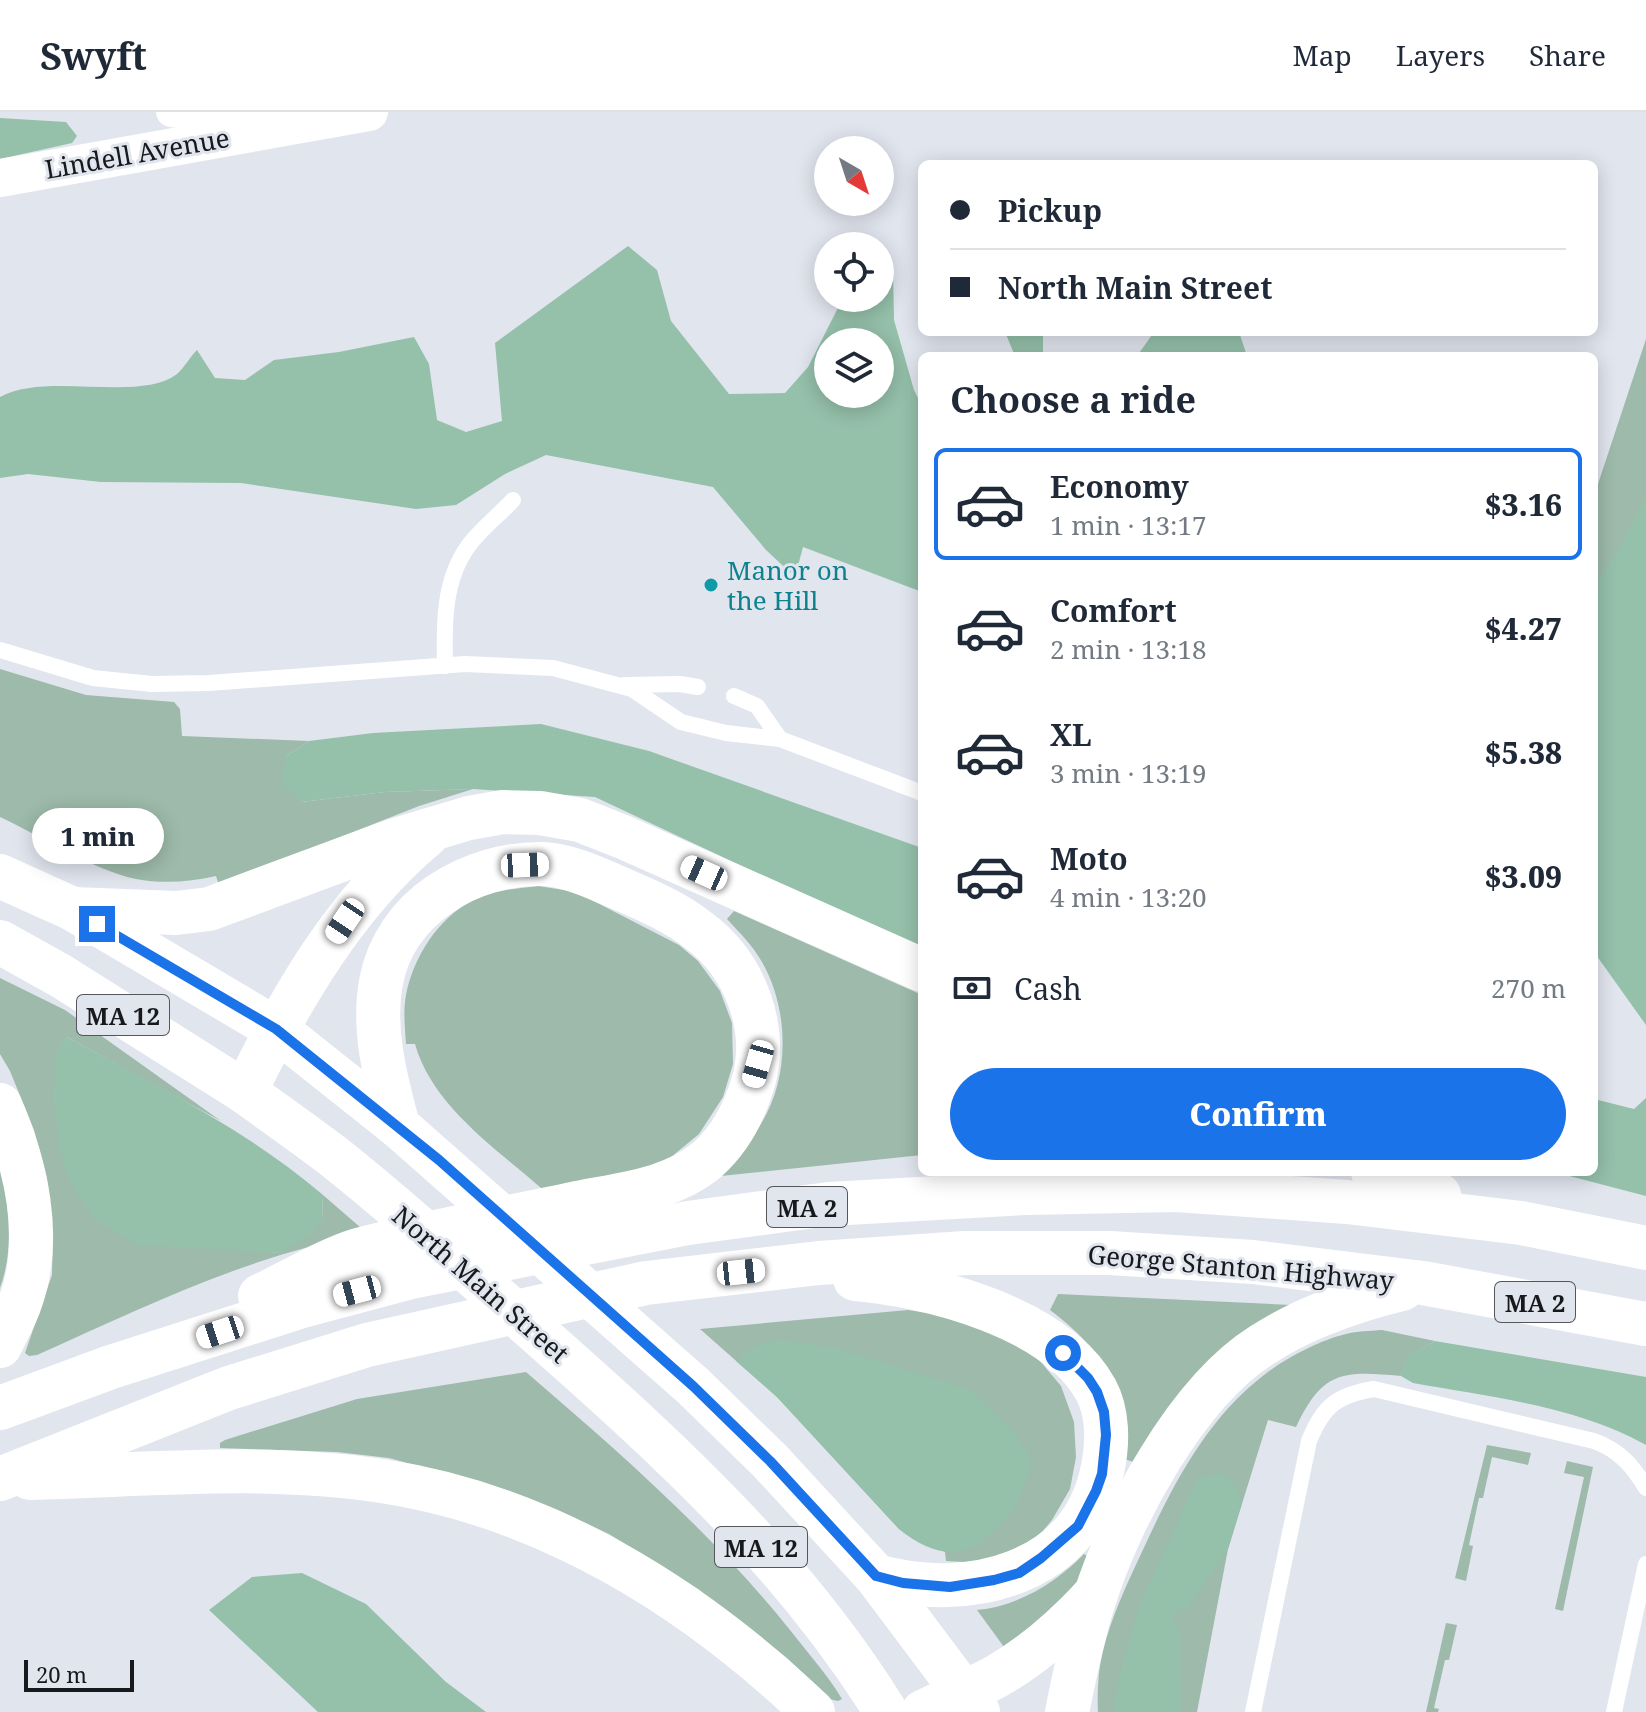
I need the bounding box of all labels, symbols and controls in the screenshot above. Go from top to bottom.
text: Swyft [40,29,147,81]
text: Map [1293,36,1352,74]
text: Layers [1396,36,1485,74]
text: Share [1529,36,1606,74]
street label: Lindell Avenue [42,119,232,187]
north arrow [814,136,894,216]
map controls [814,136,894,408]
text: Pickup [998,190,1102,231]
button: locate [814,232,894,312]
text: North Main Street [998,267,1272,308]
button: layers [814,328,894,408]
text: Choose a ride [950,375,1196,424]
text: Economy [1050,466,1189,507]
icon: car [954,468,1026,540]
text: $3.16 [1485,484,1562,525]
text: 1 min · 13:17 [1050,507,1207,543]
place label: Manor on the Hill [727,552,849,618]
marker: Manor on the Hill [702,576,720,594]
text: Comfort [1050,590,1177,631]
icon: car [954,592,1026,664]
text: $4.27 [1485,608,1562,649]
text: 2 min · 13:18 [1050,631,1207,667]
text: XL [1050,714,1092,755]
icon: car [954,716,1026,788]
text: $5.38 [1485,732,1562,773]
text: 3 min · 13:19 [1050,755,1207,791]
callout: 1 min [31,808,163,864]
text: 1 min [61,818,135,854]
text: Moto [1050,838,1128,879]
icon: car [954,840,1026,912]
car [501,852,549,878]
car [677,852,731,894]
text: $3.09 [1485,856,1562,897]
text: 4 min · 13:20 [1050,879,1207,915]
car [322,894,368,948]
route end [79,906,115,942]
icon: cash [950,966,994,1010]
text: Cash [1014,968,1082,1009]
text: 270 m [1491,970,1566,1006]
road number: MA 12 [77,995,169,1035]
car [740,1038,776,1090]
button: Confirm [950,1068,1566,1160]
road number: MA 2 [767,1187,847,1227]
street label: North Main Street [385,1197,577,1371]
street label: George Stanton Highway [1086,1236,1396,1298]
car [716,1258,766,1286]
car [331,1273,383,1309]
road number: MA 2 [1495,1282,1575,1322]
car [193,1313,247,1351]
route start [1045,1335,1081,1371]
road number: MA 12 [715,1527,807,1567]
scale bar [24,1656,134,1692]
text: 20 m [36,1659,87,1689]

